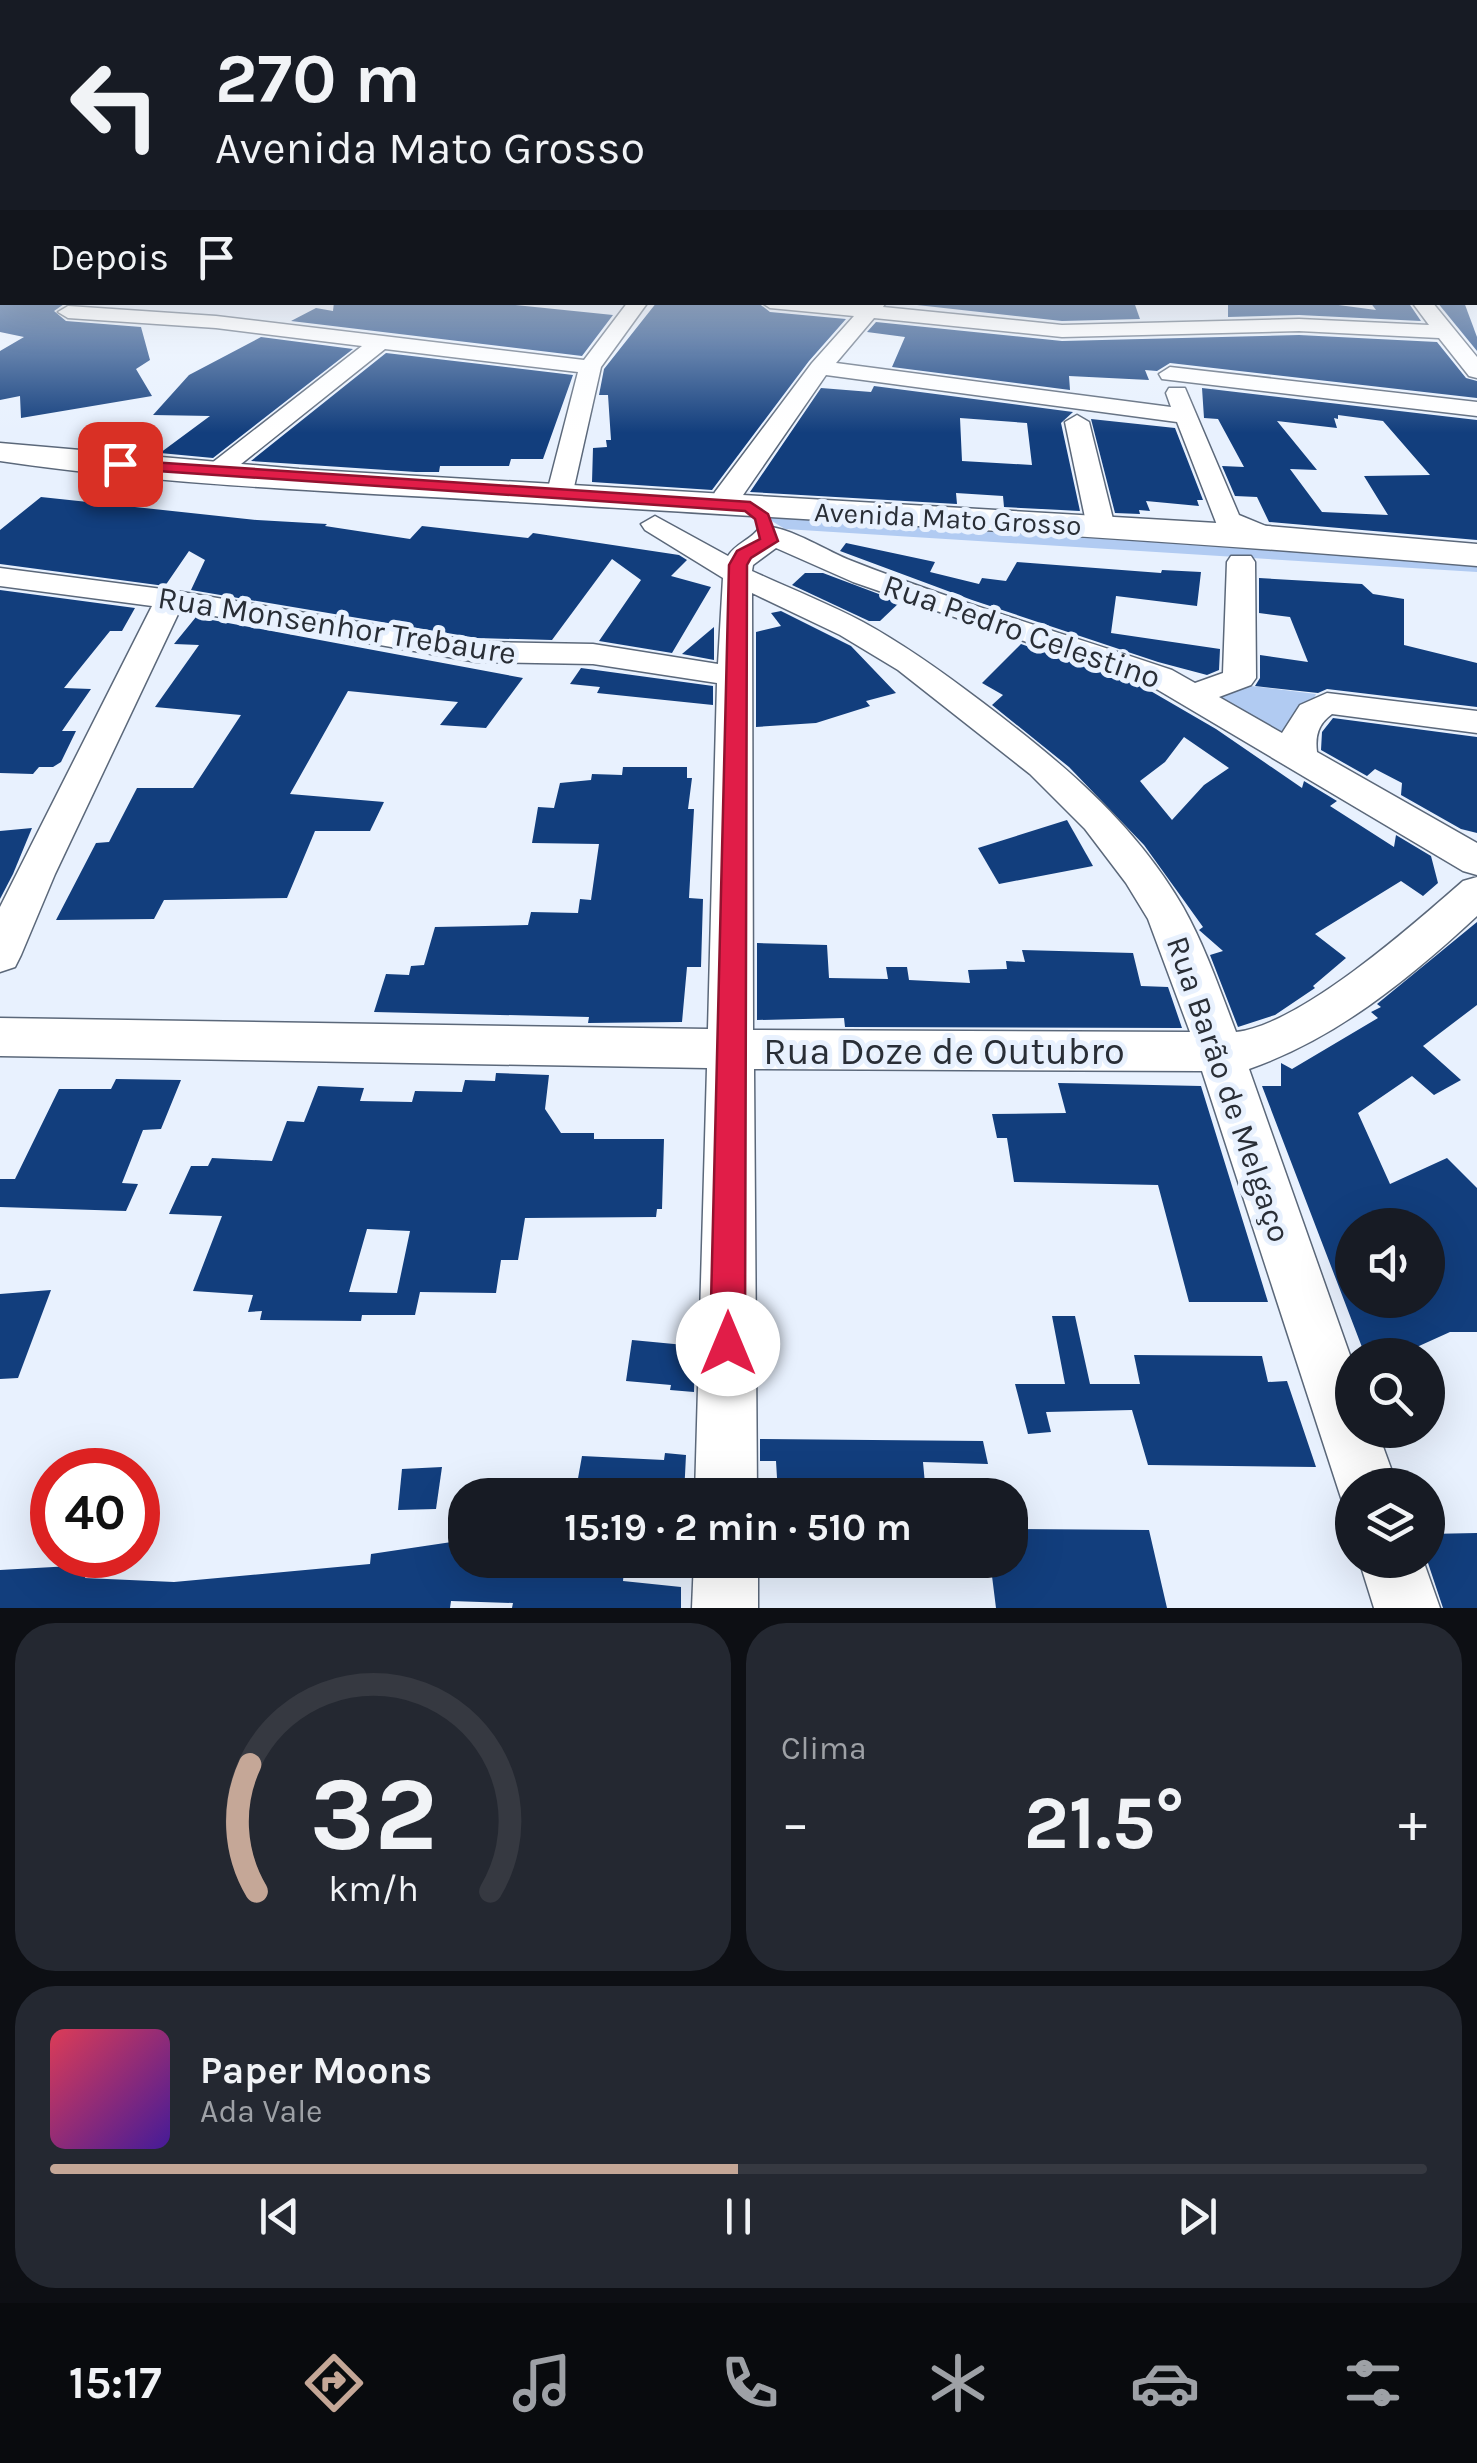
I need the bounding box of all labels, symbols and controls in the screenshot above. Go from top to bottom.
text: 270 m [215,38,421,120]
icon: left [50,40,180,170]
text: Avenida Mato Grosso [215,122,645,174]
icon: arrive [189,230,244,285]
text: Depois [50,235,169,280]
pin [78,422,163,507]
icon: arrive [93,437,148,492]
street label: Avenida Mato Grosso [813,495,1082,542]
street label: Rua Pedro Celestino [878,567,1165,696]
street label: Rua Monsenhor Trebaure [155,579,519,672]
street label: Rua Barão de Melgaço [1159,931,1298,1247]
street label: Rua Doze de Outubro [763,1029,1125,1074]
map controls [1335,1208,1445,1578]
button: sound [1335,1208,1445,1318]
position arrow [676,1292,780,1396]
button: search [1335,1338,1445,1448]
speed limit sign: 40 [30,1448,160,1578]
button: layers [1335,1468,1445,1578]
text: 15:19 · 2 min · 510 m [564,1505,912,1550]
text: Clima [781,1730,867,1767]
text: 32 [309,1754,437,1875]
text: 21.5° [1023,1779,1185,1867]
text: − [781,1791,810,1855]
text: + [1398,1791,1427,1855]
text: km/h [328,1868,418,1910]
text: Paper Moons [200,2048,432,2093]
text: Ada Vale [200,2093,323,2130]
icon: previous [252,2189,307,2244]
icon: pause [711,2189,766,2244]
icon: next [1170,2189,1225,2244]
icon: directions [299,2348,369,2418]
icon: music [507,2348,577,2418]
icon: phone [715,2348,785,2418]
icon: climate [923,2348,993,2418]
icon: car [1130,2348,1200,2418]
icon: filters [1338,2348,1408,2418]
text: 15:17 [69,2357,162,2409]

